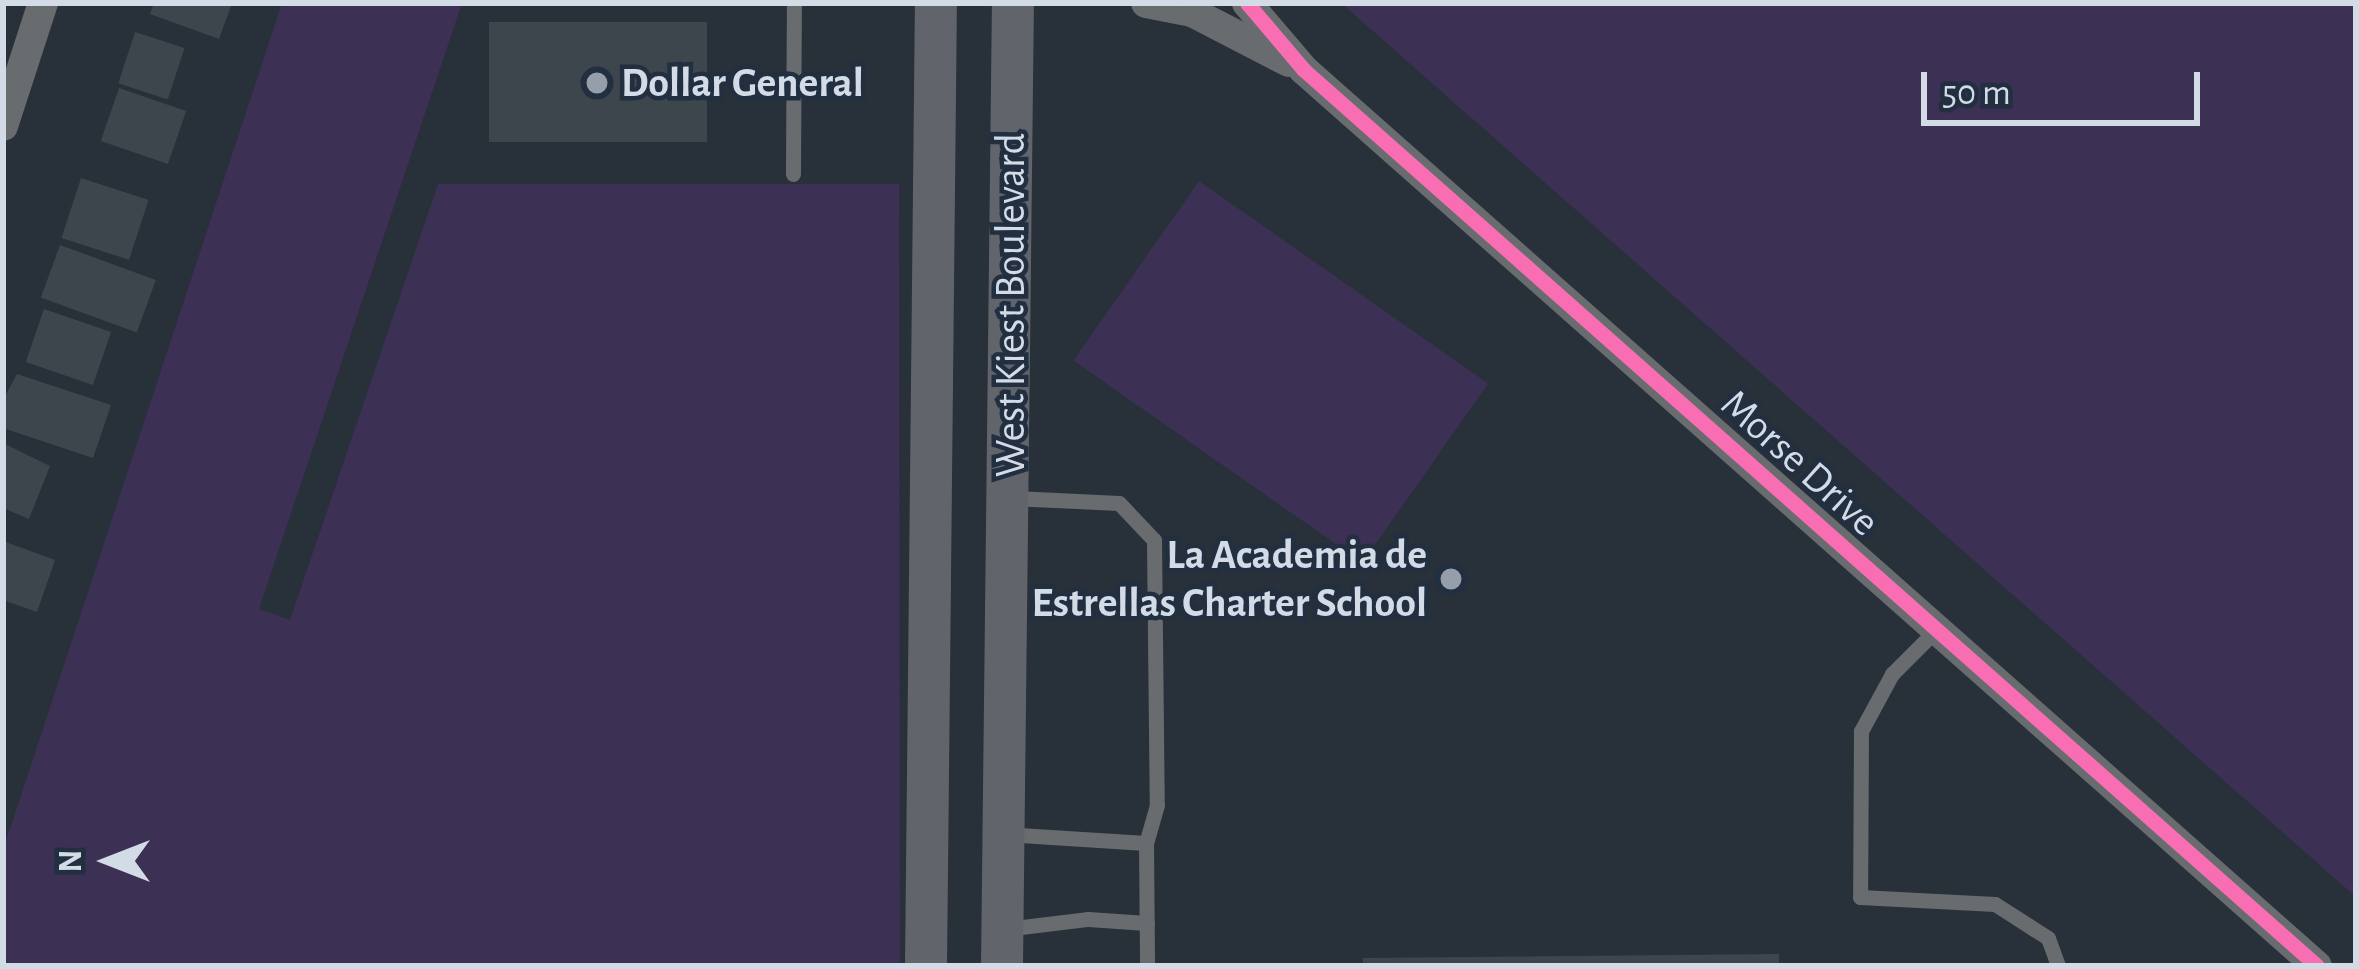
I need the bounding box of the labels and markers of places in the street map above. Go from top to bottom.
place label: Dollar General [621,58,864,108]
marker: Dollar General [584,70,610,96]
place label: La Academia de Estrellas Charter School [1031,530,1427,628]
marker: La Academia de Estrellas Charter School [1438,566,1464,592]

